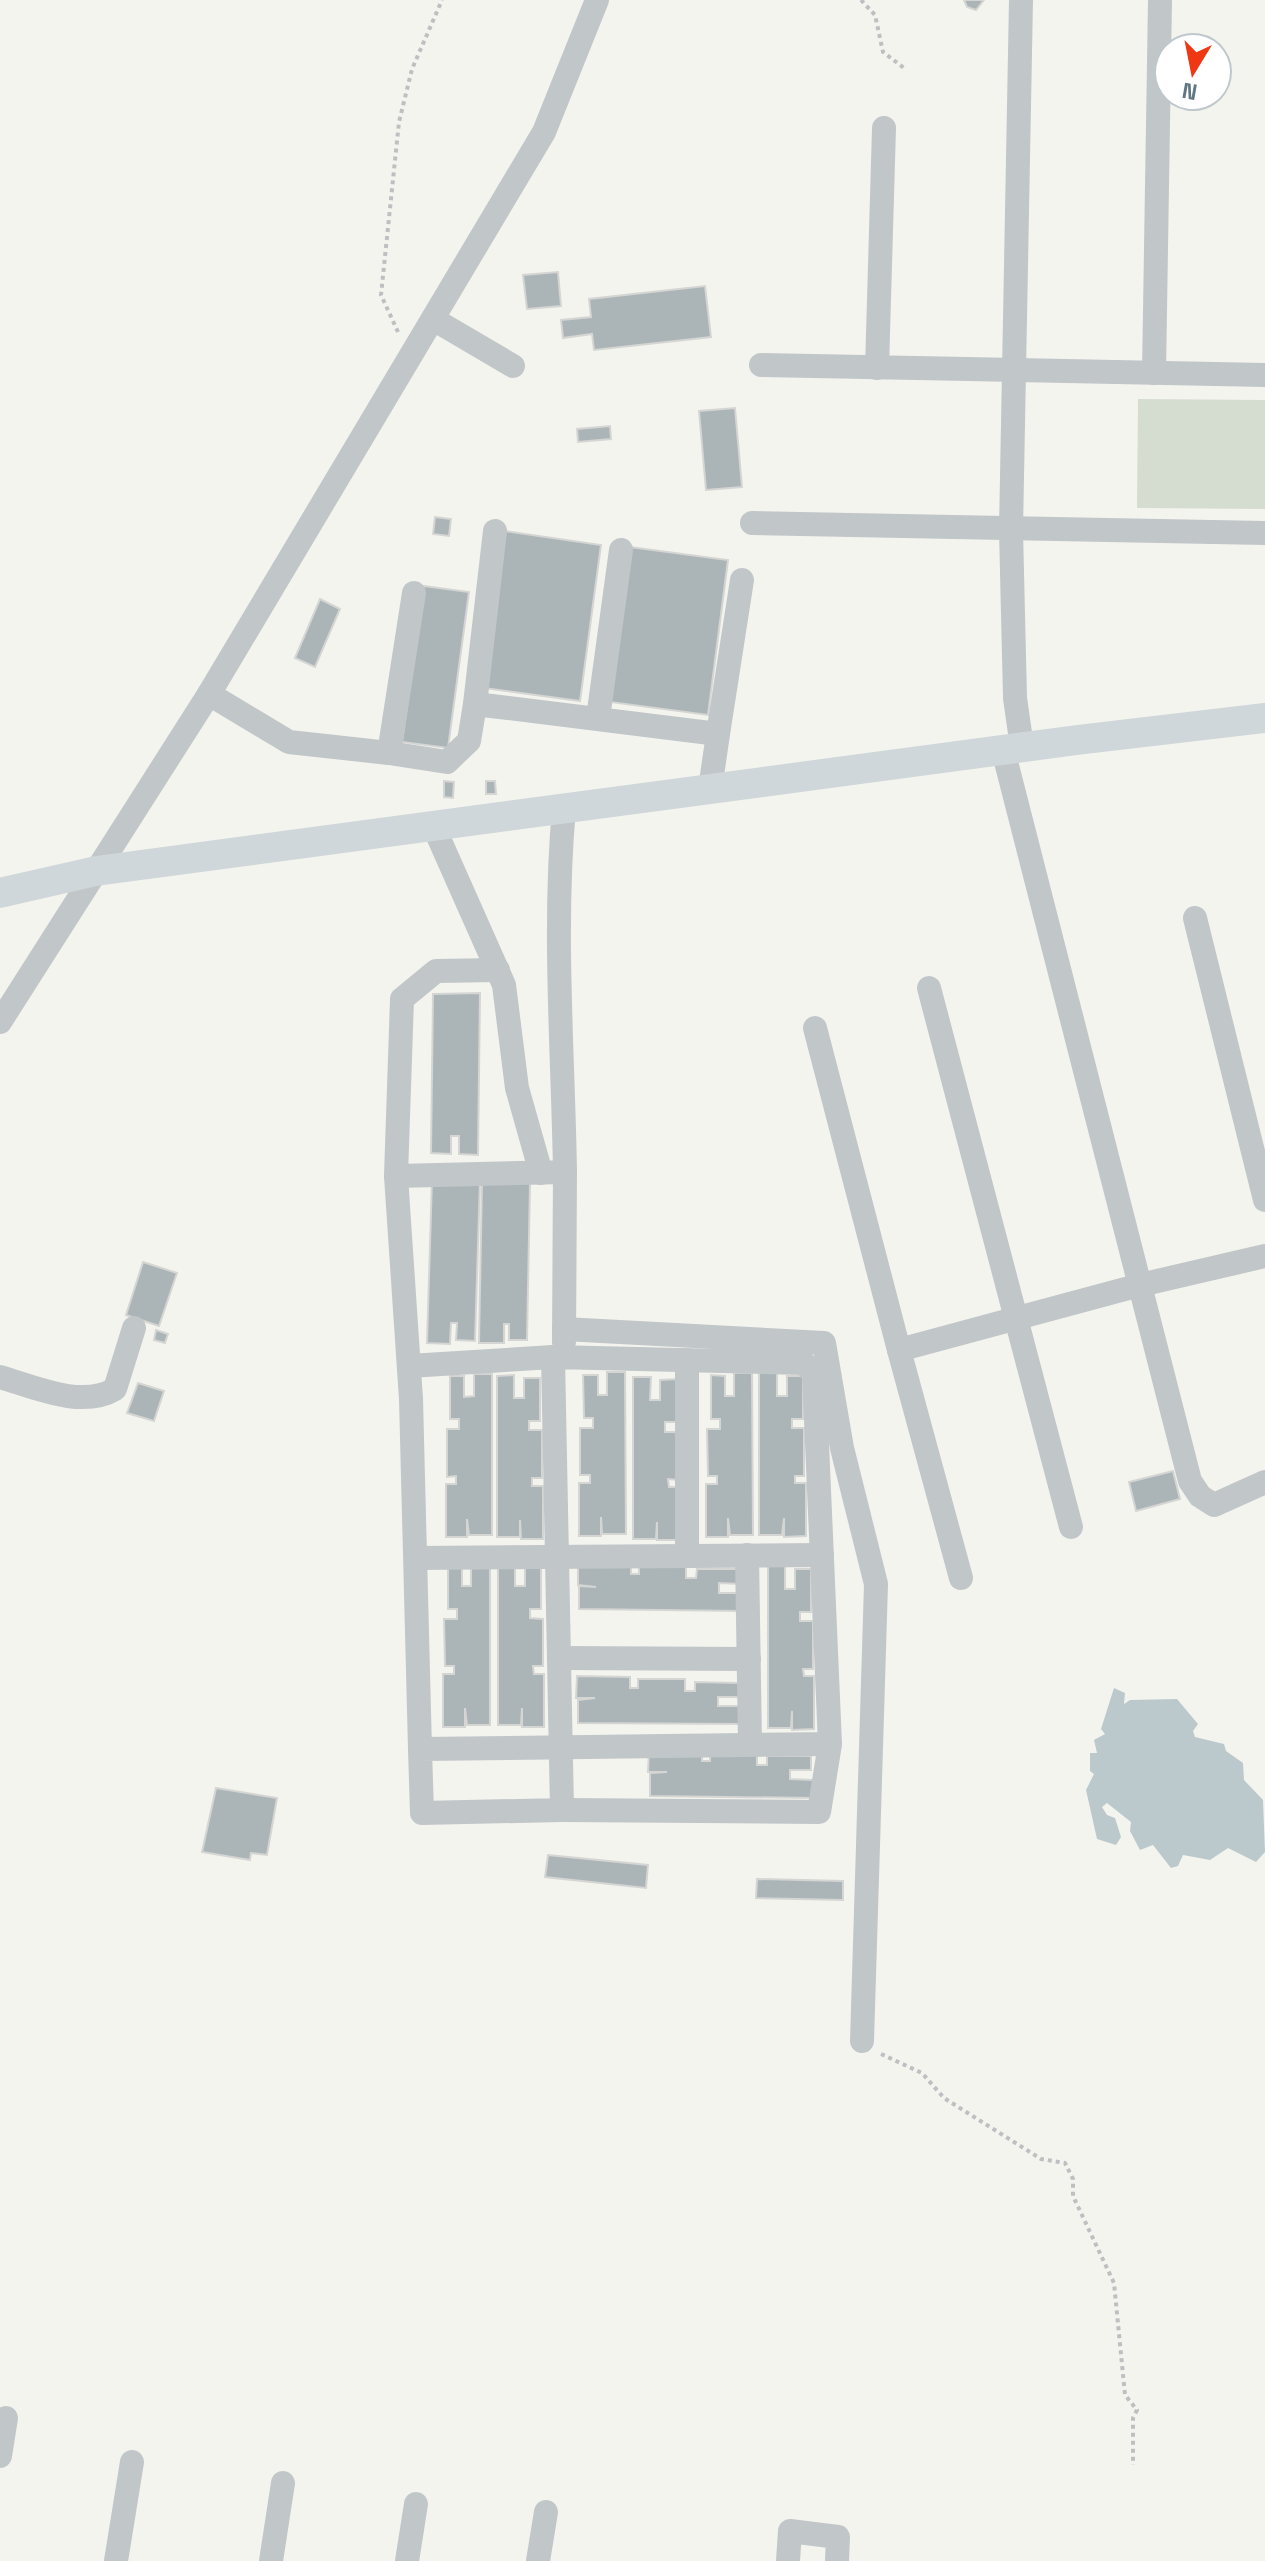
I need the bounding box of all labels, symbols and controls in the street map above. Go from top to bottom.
north arrow [1153,32,1233,112]
text: N [1180,77,1199,107]

